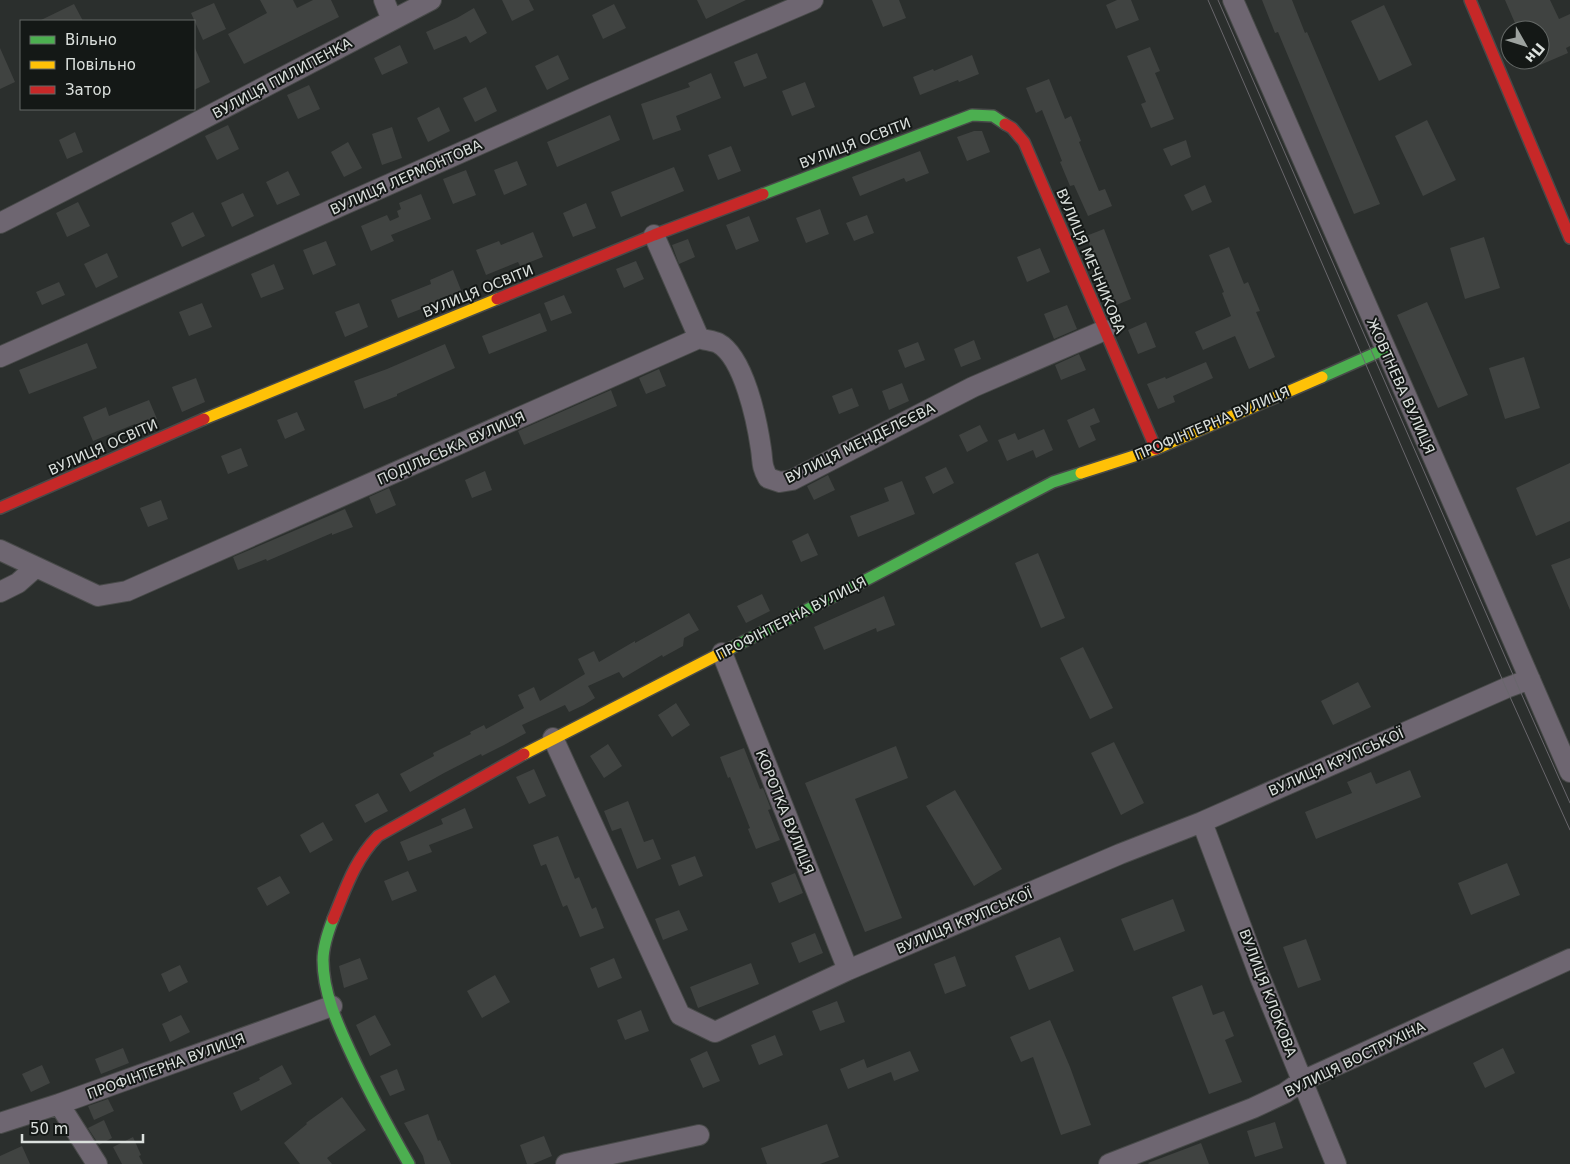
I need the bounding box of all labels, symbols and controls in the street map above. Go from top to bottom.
legend [20,20,195,110]
north arrow [1500,20,1550,70]
text: Вільно [65,31,117,49]
street label: ВУЛИЦЯ ПИЛИПЕНКА [210,34,355,122]
text: Пн [1522,40,1548,67]
text: Повільно [65,56,136,74]
text: Затор [65,81,111,99]
street label: ВУЛИЦЯ ОСВІТИ [797,114,913,172]
street label: ВУЛИЦЯ ЛЕРМОНТОВА [328,136,485,218]
street label: ВУЛИЦЯ МЕЧНИКОВА [1053,186,1129,336]
street label: ВУЛИЦЯ ОСВІТИ [420,262,536,320]
street label: ЖОВТНЕВА ВУЛИЦЯ [1364,316,1438,456]
street label: ПРОФІНТЕРНА ВУЛИЦЯ [1132,383,1292,463]
street label: ВУЛИЦЯ МЕНДЕЛЄЄВА [782,400,938,486]
street label: ПОДІЛЬСЬКА ВУЛИЦЯ [375,408,527,488]
street label: ВУЛИЦЯ ОСВІТИ [46,416,160,478]
street label: ПРОФІНТЕРНА ВУЛИЦЯ [713,573,869,663]
street label: ВУЛИЦЯ КРУПСЬКОЇ [1266,724,1407,799]
street label: КОРОТКА ВУЛИЦЯ [753,747,817,877]
street label: ВУЛИЦЯ КРУПСЬКОЇ [893,884,1035,957]
street label: ВУЛИЦЯ КЛОКОВА [1236,927,1300,1060]
street label: ВУЛИЦЯ ВОСТРУХІНА [1282,1018,1428,1100]
street label: ПРОФІНТЕРНА ВУЛИЦЯ [85,1030,247,1102]
scale bar [22,1112,144,1144]
text: 50 m [30,1120,68,1138]

